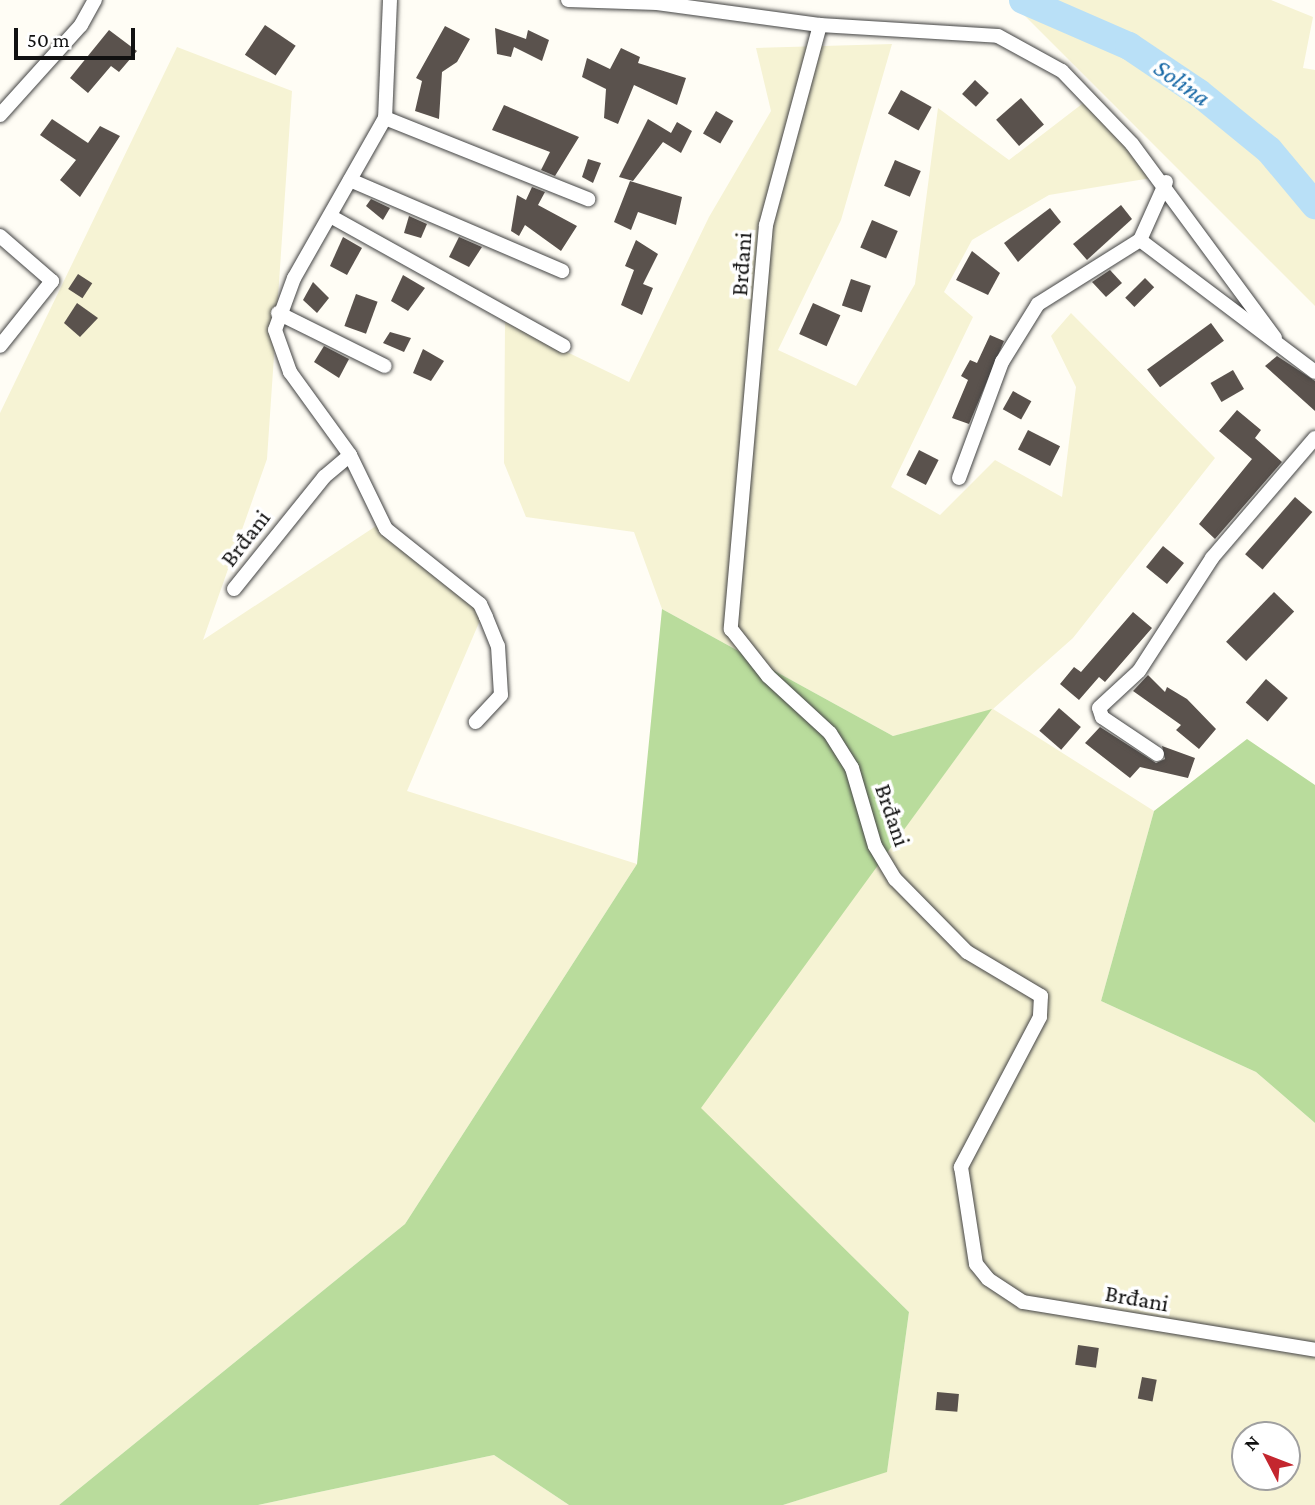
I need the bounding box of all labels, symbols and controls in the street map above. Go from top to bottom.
scale bar [18,14,138,58]
text: 50 m [27,28,70,52]
water label: Solina [1148,52,1216,114]
street label: Brđani [724,231,758,297]
street label: Brđani [214,504,276,572]
street label: Brđani [869,780,917,850]
street label: Brđani [1103,1278,1171,1318]
north arrow [1231,1421,1301,1491]
text: N [1239,1431,1264,1455]

